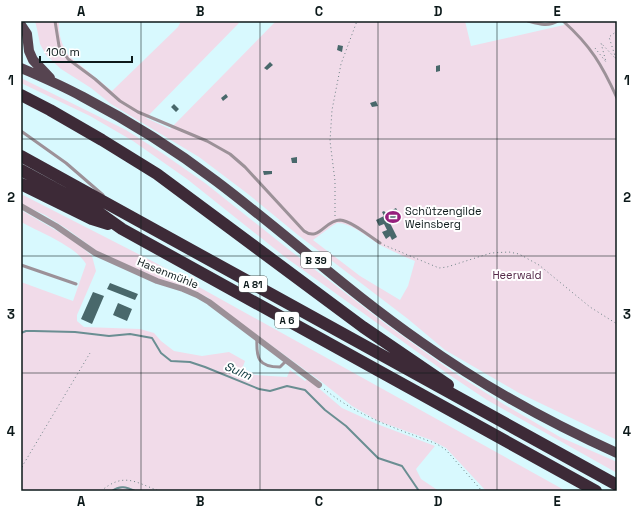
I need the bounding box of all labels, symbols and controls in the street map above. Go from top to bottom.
text: A [77,3,86,20]
text: B [196,3,205,20]
text: C [315,3,323,20]
text: D [434,3,443,20]
text: E [553,3,561,20]
scale bar [40,38,132,64]
text: 100 m [46,44,80,60]
text: 1 [8,72,14,89]
text: 1 [624,72,630,89]
text: 2 [7,189,15,206]
text: 2 [623,189,631,206]
place label: Schützengilde Weinsberg [405,204,482,231]
sports icon: Schützengilde Weinsberg [384,208,402,226]
road number: B 39 [301,252,331,268]
street label: Hasenmühle [135,254,201,292]
park label: Heerwald [492,268,542,282]
road number: A 81 [239,276,267,292]
text: 3 [7,306,15,323]
text: 3 [623,306,631,323]
road number: A 6 [275,312,299,328]
water label: Sulm [222,358,255,384]
text: 4 [7,423,15,440]
text: 4 [623,423,631,440]
text: A [77,493,86,510]
text: B [196,493,205,510]
text: C [315,493,323,510]
text: D [434,493,443,510]
text: E [553,493,561,510]

